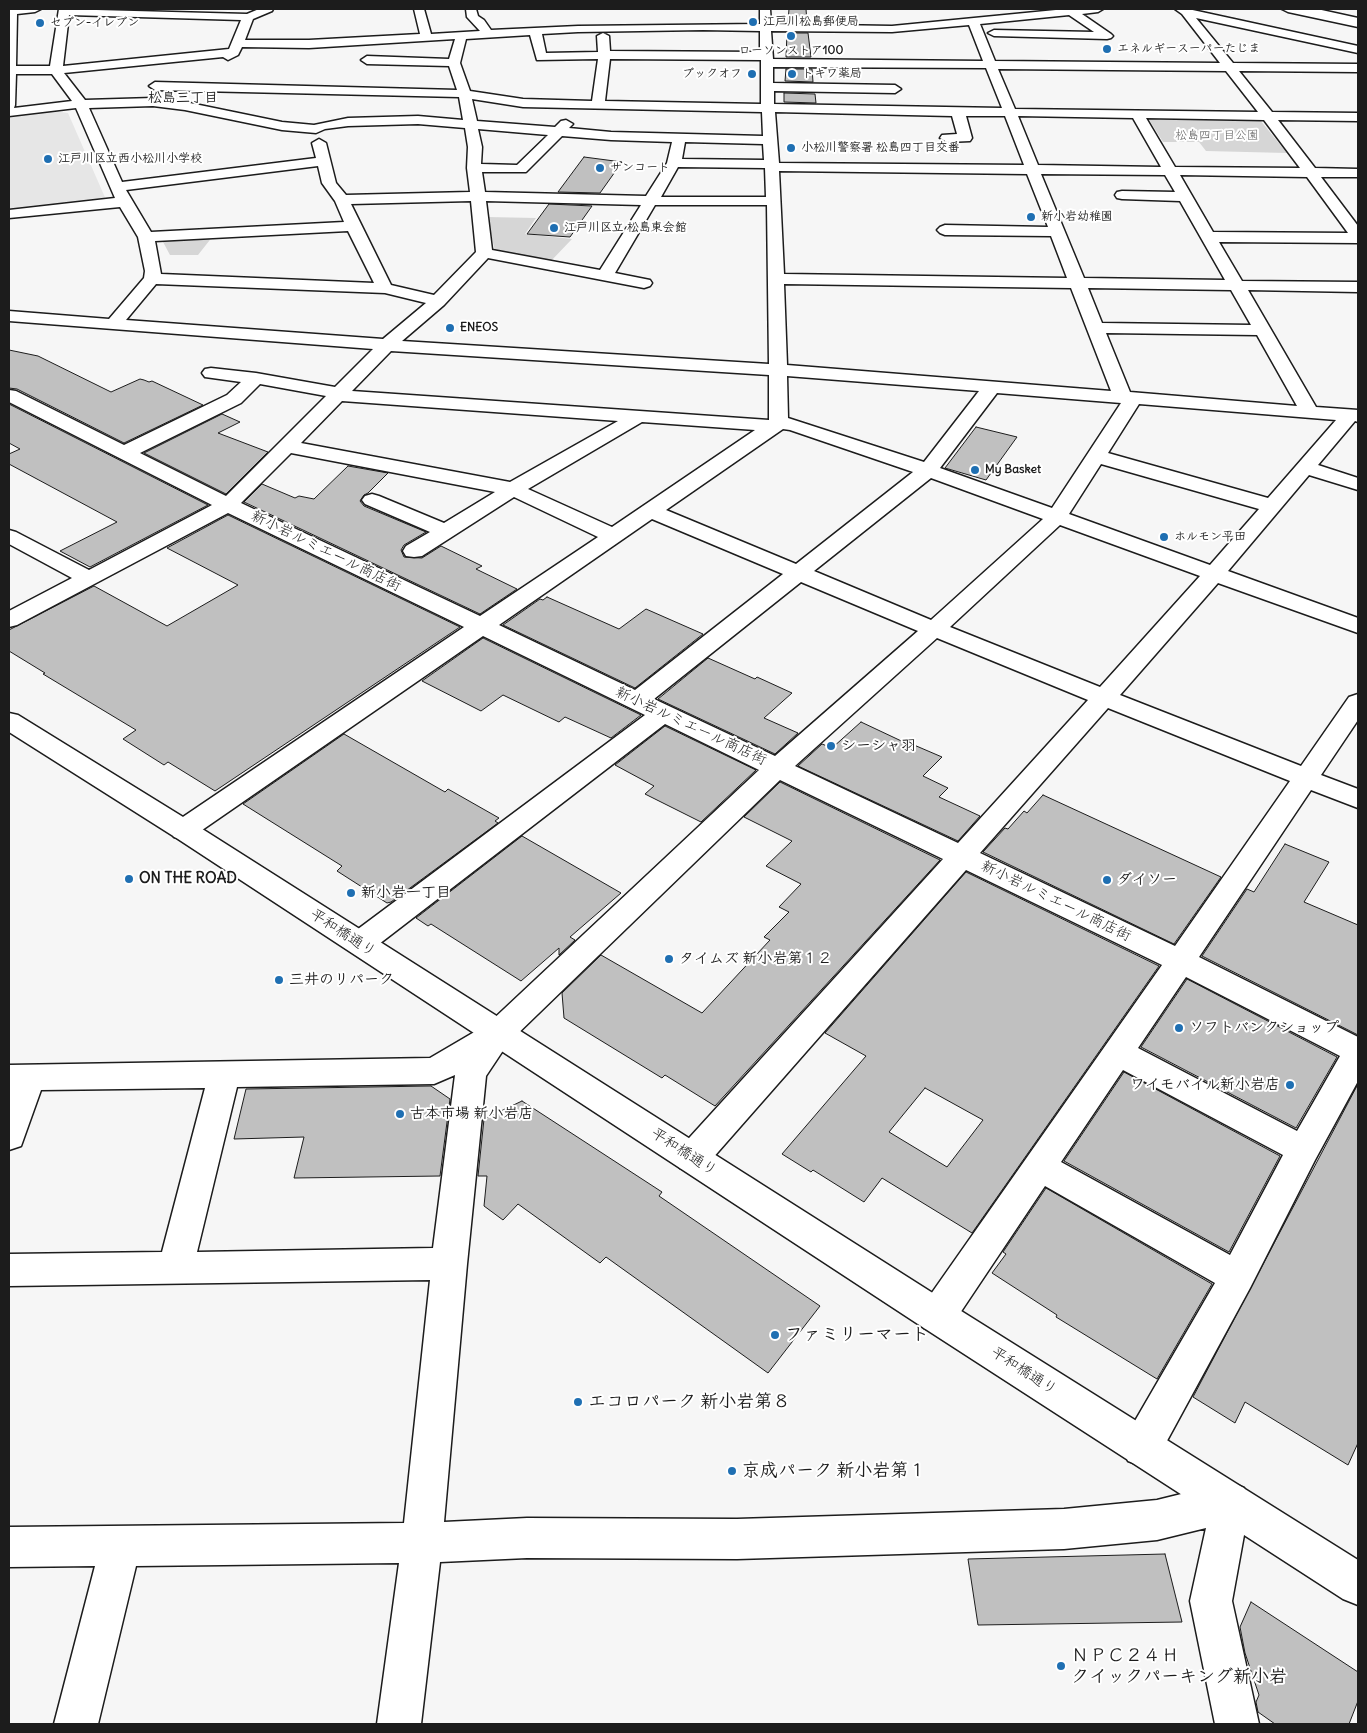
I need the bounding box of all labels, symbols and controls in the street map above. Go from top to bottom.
place label: 江戸川松島郵便局 [763,15,859,29]
place label: セブン-イレブン [50,16,139,30]
marker: 江戸川松島郵便局 [747,16,759,28]
marker: セブン-イレブン [34,17,46,29]
marker: ローソンストア100 [785,30,797,42]
place label: エネルギースーパーたじま [1117,42,1261,56]
marker: エネルギースーパーたじま [1101,43,1113,55]
place label: ローソンストア100 [739,44,843,58]
place label: ブックオフ [682,67,742,81]
place label: トキワ薬局 [802,67,862,81]
marker: ブックオフ [746,68,758,80]
marker: トキワ薬局 [786,68,798,80]
district label: 松島三丁目 [148,90,218,106]
park label: 松島四丁目公園 [1175,129,1259,143]
place label: 小松川警察署 松島四丁目交番 [801,141,960,155]
marker: 小松川警察署 松島四丁目交番 [785,142,797,154]
place label: 江戸川区立西小松川小学校 [58,152,202,166]
marker: 江戸川区立西小松川小学校 [42,153,54,165]
place label: サンコート [610,161,670,175]
marker: サンコート [594,162,606,174]
place label: 新小岩幼稚園 [1041,210,1113,224]
marker: 新小岩幼稚園 [1025,211,1037,223]
place label: 江戸川区立 松島東会館 [564,221,687,235]
marker: 江戸川区立 松島東会館 [548,222,560,234]
place label: ENEOS [460,321,498,335]
marker: ENEOS [444,322,456,334]
place label: My Basket [985,463,1041,477]
marker: My Basket [969,464,981,476]
street label: 新小岩ルミエール商店街 [248,507,404,595]
place label: ホルモン平田 [1174,530,1246,544]
marker: ホルモン平田 [1158,531,1170,543]
street label: 新小岩ルミエール商店街 [612,683,770,769]
place label: シーシャ羽 [841,737,916,755]
marker: シーシャ羽 [825,740,837,752]
street label: 新小岩ルミエール商店街 [978,857,1134,945]
place label: ON THE ROAD [139,870,237,888]
place label: ダイソー [1117,871,1177,889]
marker: ON THE ROAD [123,873,135,885]
marker: ダイソー [1101,874,1113,886]
place label: 新小岩一丁目 [361,884,451,902]
marker: 新小岩一丁目 [345,887,357,899]
street label: 平和橋通り [307,905,379,961]
place label: タイムズ 新小岩第１２ [679,950,833,968]
marker: タイムズ 新小岩第１２ [663,953,675,965]
place label: 三井のリパーク [289,971,394,989]
marker: 三井のリパーク [273,974,285,986]
place label: ソフトバンクショップ [1189,1019,1339,1037]
marker: ソフトバンクショップ [1173,1022,1185,1034]
place label: ワイモバイル新小岩店 [1130,1076,1280,1094]
marker: ワイモバイル新小岩店 [1284,1079,1296,1091]
place label: 古本市場 新小岩店 [410,1105,534,1123]
marker: 古本市場 新小岩店 [394,1108,406,1120]
street label: 平和橋通り [648,1124,720,1180]
place label: ファミリーマート [785,1324,929,1346]
marker: ファミリーマート [769,1329,781,1341]
street label: 平和橋通り [988,1343,1060,1399]
place label: エコロパーク 新小岩第８ [588,1391,790,1413]
marker: エコロパーク 新小岩第８ [572,1396,584,1408]
place label: 京成パーク 新小岩第１ [742,1460,926,1482]
marker: 京成パーク 新小岩第１ [726,1465,738,1477]
place label: ＮＰＣ２４Ｈ クイックパーキング新小岩 [1071,1645,1287,1688]
marker: ＮＰＣ２４Ｈ クイックパーキング新小岩 [1055,1660,1067,1672]

